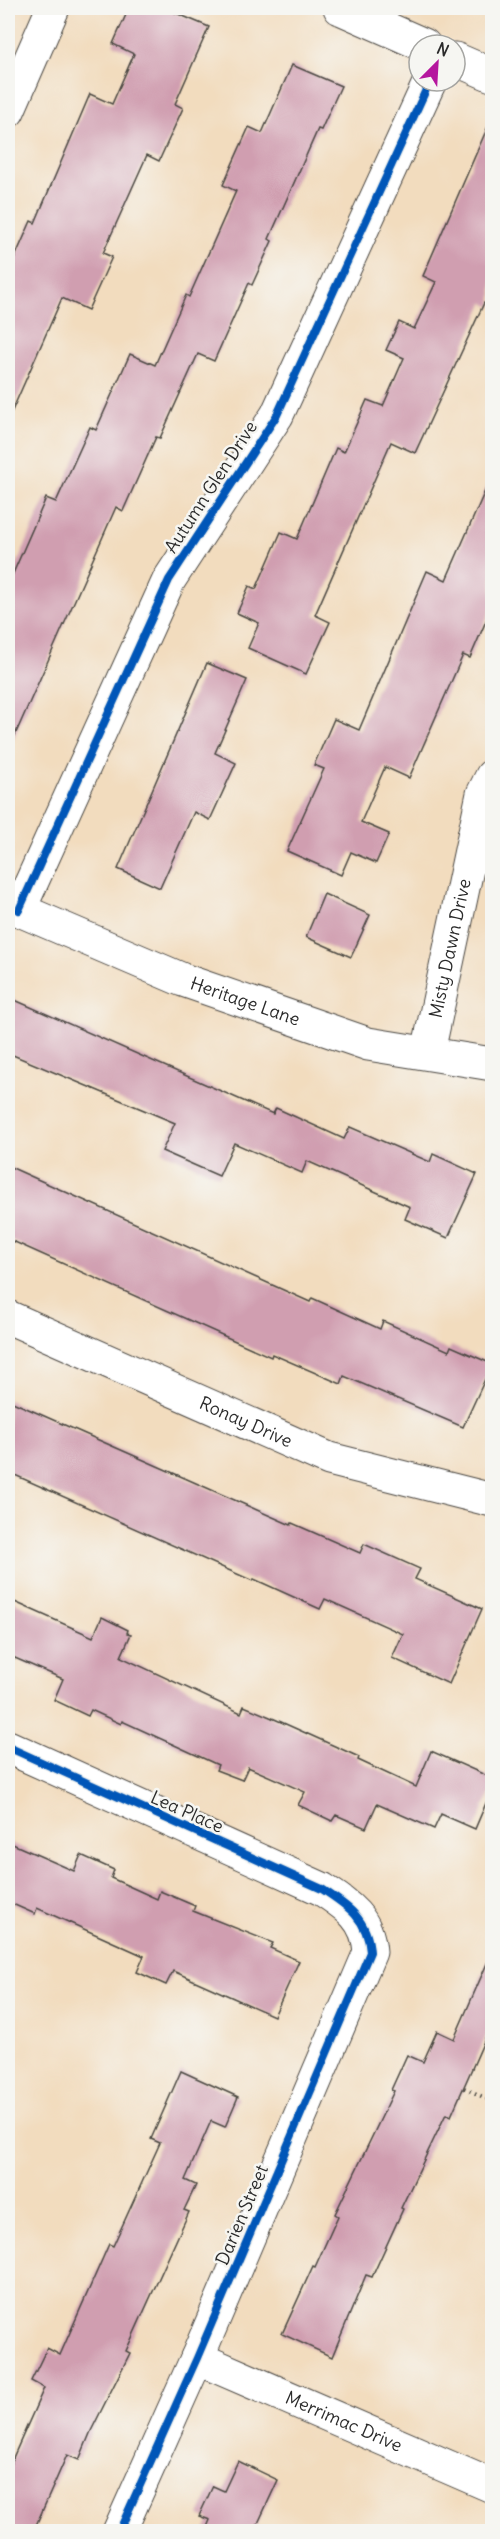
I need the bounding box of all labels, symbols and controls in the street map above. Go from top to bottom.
north arrow [407,33,467,93]
text: N [434,38,452,61]
street label: Autumn Glen Drive [159,416,262,557]
street label: Misty Dawn Drive [424,876,476,1020]
street label: Heritage Lane [187,971,303,1031]
street label: Ronay Drive [196,1391,296,1452]
street label: Lea Place [147,1785,227,1838]
street label: Darien Street [210,2161,273,2268]
street label: Merrimac Drive [282,2386,406,2457]

